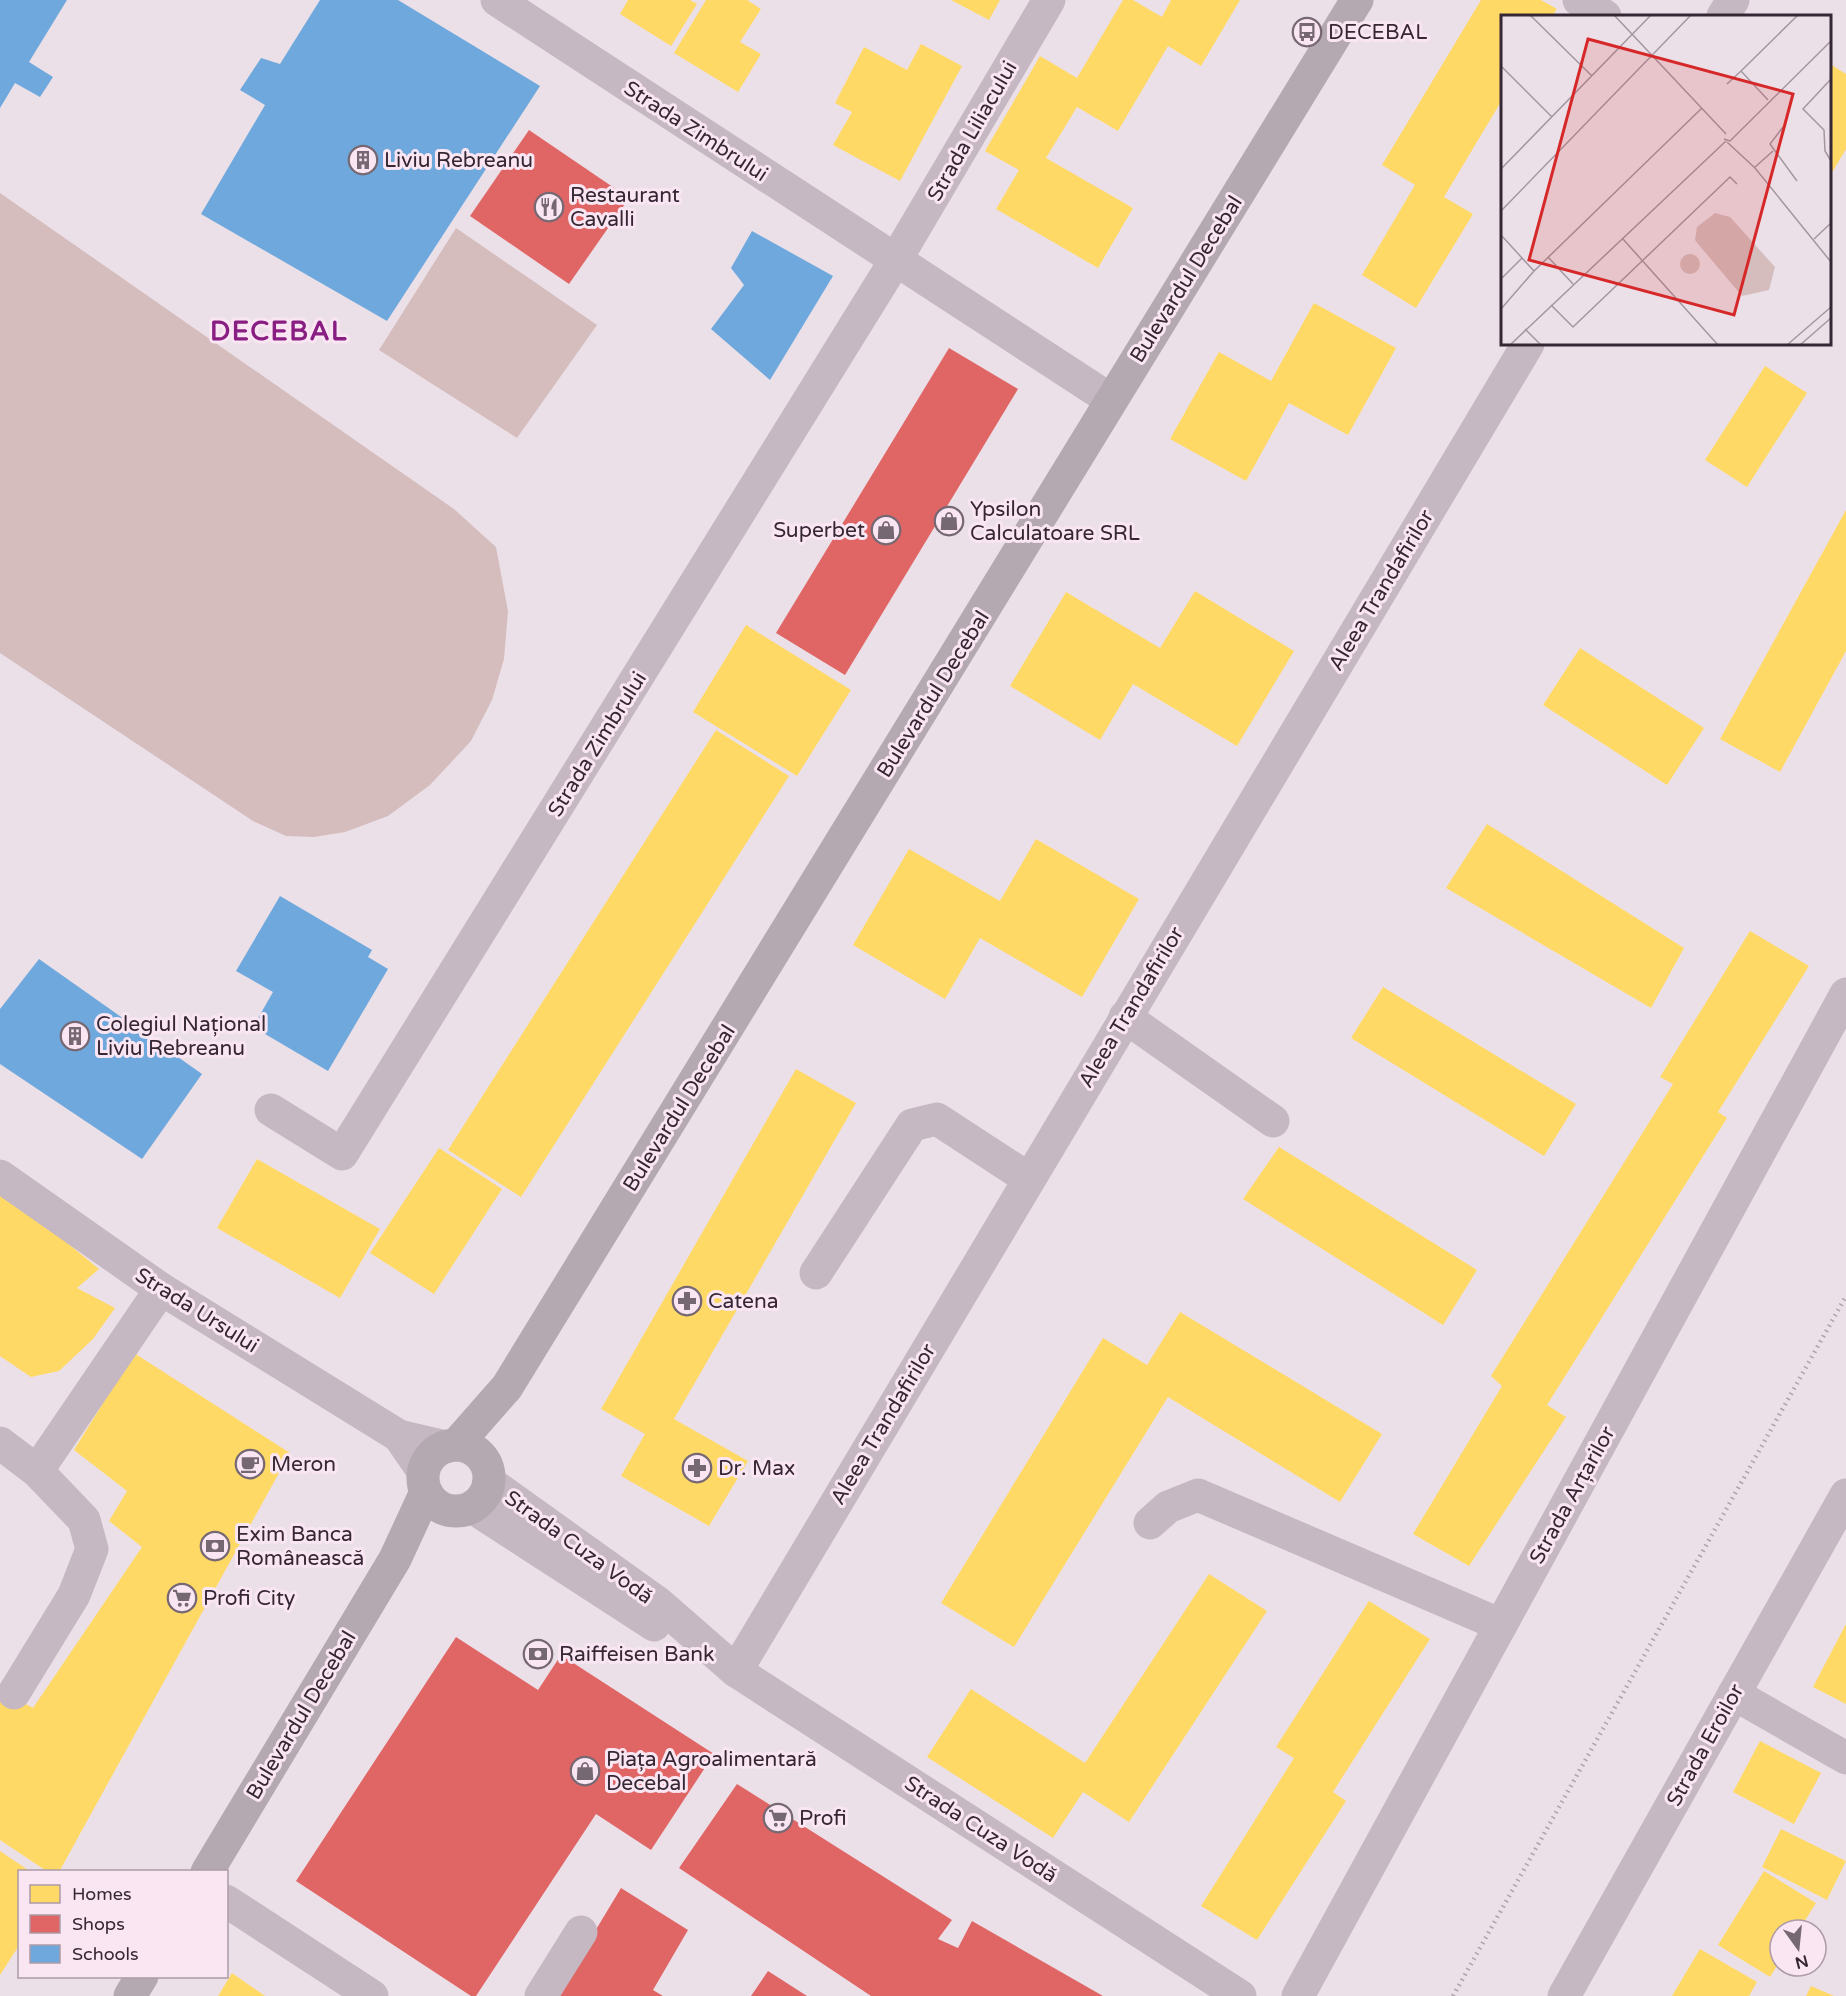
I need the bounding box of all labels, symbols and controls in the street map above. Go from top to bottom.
inset map [1501,15,1831,345]
bus stop icon: DECEBAL [1291,16,1323,48]
place label: DECEBAL [1328,20,1427,45]
street label: Strada Liliacului [922,57,1023,206]
street label: Strada Zimbrului [619,76,772,187]
building icon: Liviu Rebreanu [347,144,379,176]
place label: Liviu Rebreanu [384,148,533,173]
place label: Restaurant Cavalli [570,183,680,232]
restaurant icon: Restaurant Cavalli [533,191,565,223]
street label: Bulevardul Decebal [1125,191,1248,367]
district label: DECEBAL [210,315,348,348]
place label: Ypsilon Calculatoare SRL [970,497,1140,546]
shop icon: Ypsilon Calculatoare SRL [933,505,965,537]
street label: Aleea Trandafirilor [1323,505,1439,675]
shop icon: Superbet [870,514,902,546]
place label: Superbet [773,518,865,543]
street label: Bulevardul Decebal [872,606,995,782]
street label: Strada Zimbrului [543,667,652,821]
street label: Aleea Trandafirilor [1073,922,1189,1092]
place label: Colegiul Național Liviu Rebreanu [96,1012,266,1061]
building icon: Colegiul Național Liviu Rebreanu [59,1020,91,1052]
street label: Bulevardul Decebal [618,1020,741,1196]
street label: Strada Ursului [131,1263,263,1358]
pharmacy icon: Catena [671,1285,703,1317]
place label: Catena [708,1289,779,1314]
street label: Aleea Trandafirilor [825,1339,941,1509]
street label: Strada Arțarilor [1524,1422,1621,1568]
cafe icon: Meron [234,1448,266,1480]
place label: Meron [271,1452,336,1477]
pharmacy icon: Dr. Max [681,1452,713,1484]
place label: Dr. Max [718,1456,795,1481]
street label: Strada Cuza Vodă [500,1485,658,1610]
place label: Exim Banca Românească [236,1522,364,1571]
bank icon: Exim Banca Românească [199,1530,231,1562]
supermarket icon: Profi City [166,1582,198,1614]
place label: Profi City [203,1586,295,1611]
street label: Bulevardul Decebal [241,1627,362,1804]
bank icon: Raiffeisen Bank [522,1638,554,1670]
place label: Raiffeisen Bank [559,1642,715,1667]
street label: Strada Eroilor [1662,1680,1749,1811]
place label: Piața Agroalimentară Decebal [606,1747,817,1796]
shop icon: Piața Agroalimentară Decebal [569,1755,601,1787]
street label: Strada Cuza Vodă [900,1771,1062,1888]
supermarket icon: Profi [762,1802,794,1834]
place label: Profi [799,1806,847,1831]
legend [18,1870,228,1978]
text: Homes [72,1883,132,1905]
text: Shops [72,1913,125,1935]
north arrow [1768,1918,1828,1978]
text: Schools [72,1943,139,1965]
text: N [1793,1950,1810,1973]

